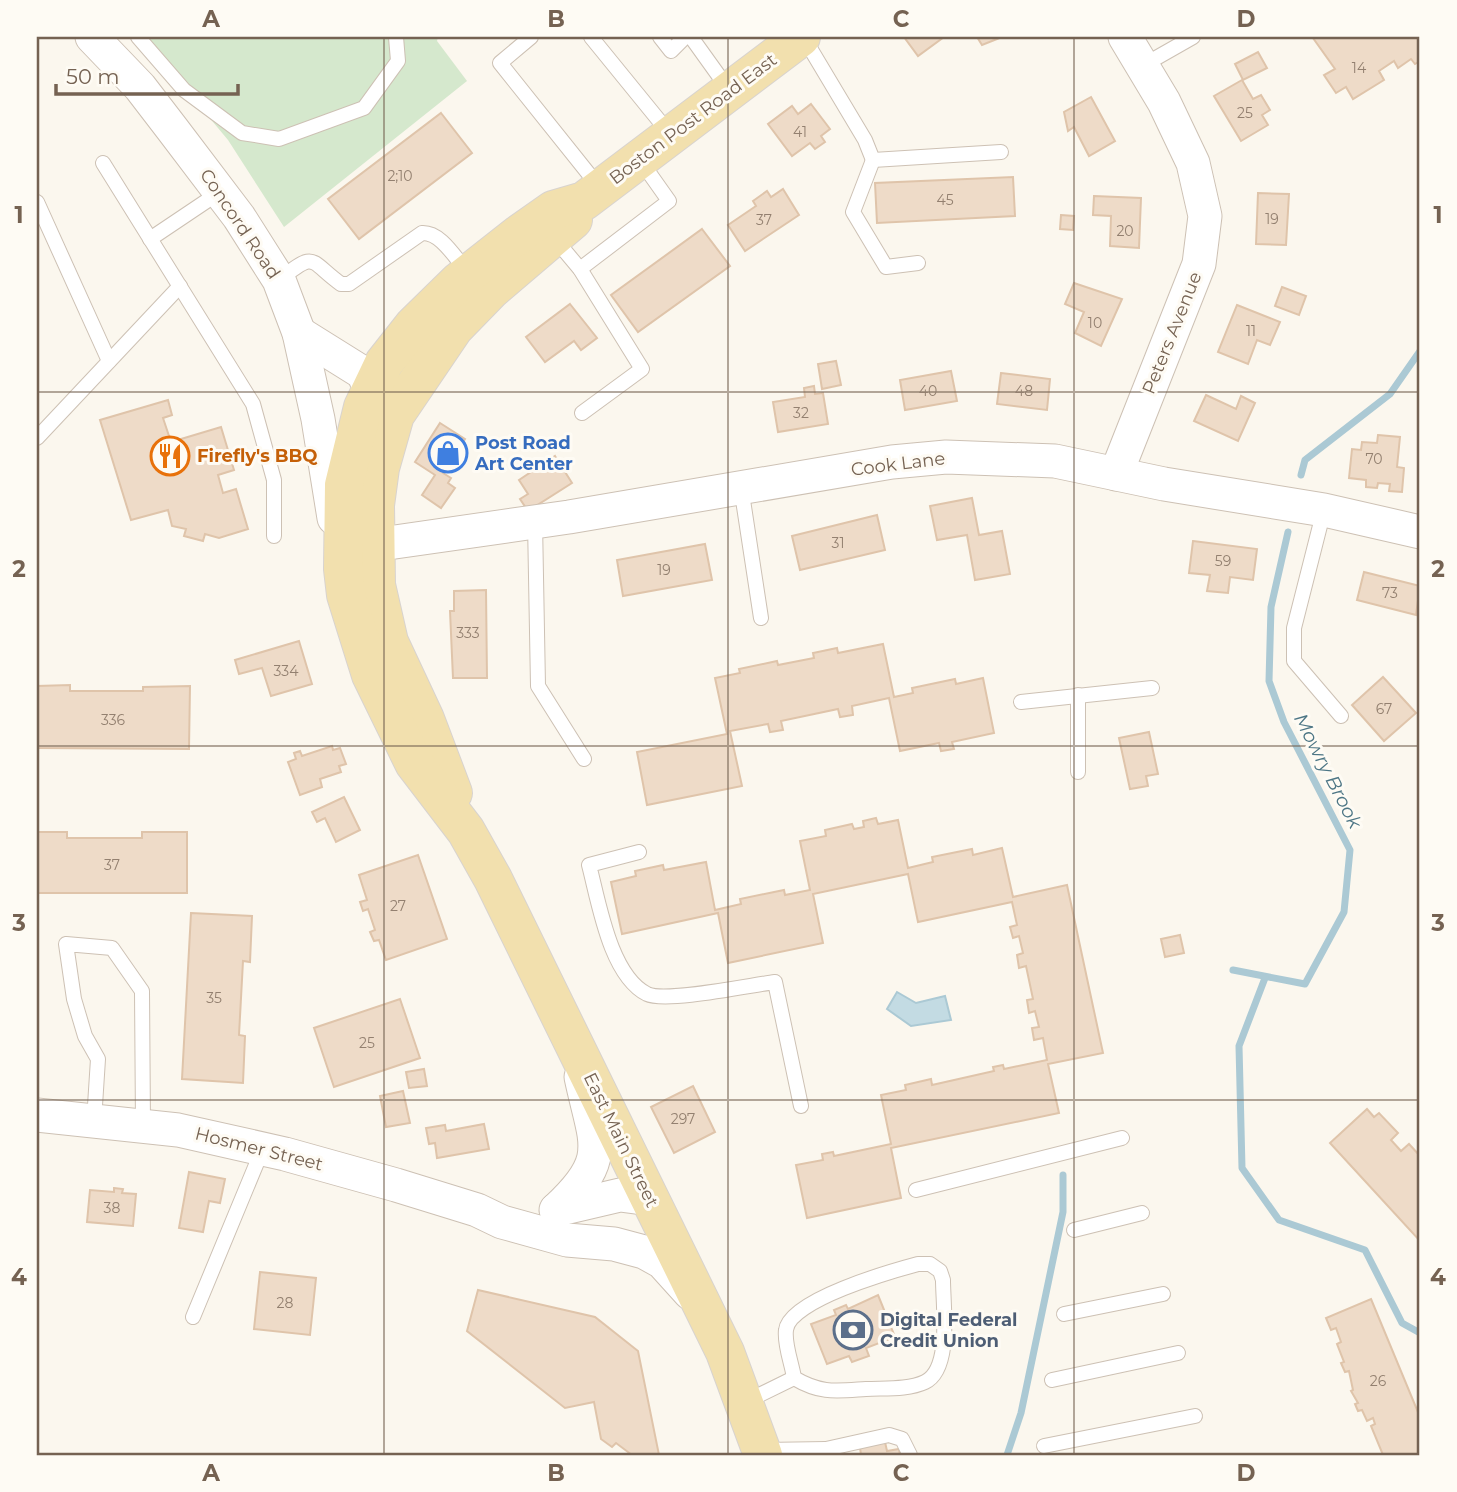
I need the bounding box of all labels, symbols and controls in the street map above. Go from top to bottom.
text: A [201,5,220,33]
text: B [547,5,565,33]
text: C [893,5,910,33]
text: D [1237,5,1256,33]
street label: Boston Post Road East [605,49,781,189]
scale bar [56,52,238,96]
house number: 14 [1352,59,1367,77]
text: 50 m [66,64,120,89]
house number: 25 [1237,104,1253,122]
house number: 41 [793,123,807,141]
street label: Concord Road [195,165,285,283]
house number: 2;10 [387,167,413,185]
house number: 45 [936,191,954,209]
text: 1 [14,201,24,229]
text: 1 [1433,201,1443,229]
house number: 19 [1265,210,1279,228]
house number: 37 [756,211,772,229]
house number: 20 [1116,222,1134,240]
street label: Peters Avenue [1137,268,1207,397]
house number: 10 [1088,314,1102,332]
house number: 11 [1246,322,1256,340]
house number: 40 [919,382,937,400]
house number: 48 [1015,382,1033,400]
house number: 32 [793,404,809,422]
shop icon: Post Road Art Center [427,432,469,474]
place label: Post Road Art Center [474,432,573,475]
restaurant icon: Firefly's BBQ [149,435,191,477]
place label: Firefly's BBQ [197,445,318,467]
street label: Cook Lane [850,447,946,481]
house number: 70 [1365,450,1383,468]
house number: 31 [832,534,844,552]
house number: 59 [1215,552,1231,570]
text: 2 [12,555,26,583]
text: 2 [1431,555,1445,583]
house number: 19 [657,561,671,579]
house number: 73 [1382,584,1398,602]
house number: 333 [456,624,480,642]
house number: 334 [274,662,299,680]
house number: 67 [1376,700,1392,718]
water label: Mowry Brook [1289,710,1367,833]
house number: 336 [101,711,126,729]
house number: 37 [104,856,120,874]
house number: 27 [390,897,406,915]
text: 3 [11,909,26,937]
text: 3 [1430,909,1445,937]
house number: 35 [206,989,222,1007]
house number: 25 [359,1034,375,1052]
street label: East Main Street [579,1069,663,1211]
house number: 297 [671,1110,695,1128]
street label: Hosmer Street [193,1122,325,1176]
house number: 38 [104,1199,120,1217]
text: 4 [11,1263,27,1291]
text: 4 [1430,1263,1446,1291]
house number: 28 [277,1294,294,1312]
bank icon: Digital Federal Credit Union [832,1309,874,1351]
place label: Digital Federal Credit Union [880,1309,1017,1352]
house number: 26 [1370,1372,1387,1390]
text: A [201,1459,220,1487]
text: B [547,1459,565,1487]
text: C [893,1459,910,1487]
text: D [1237,1459,1256,1487]

